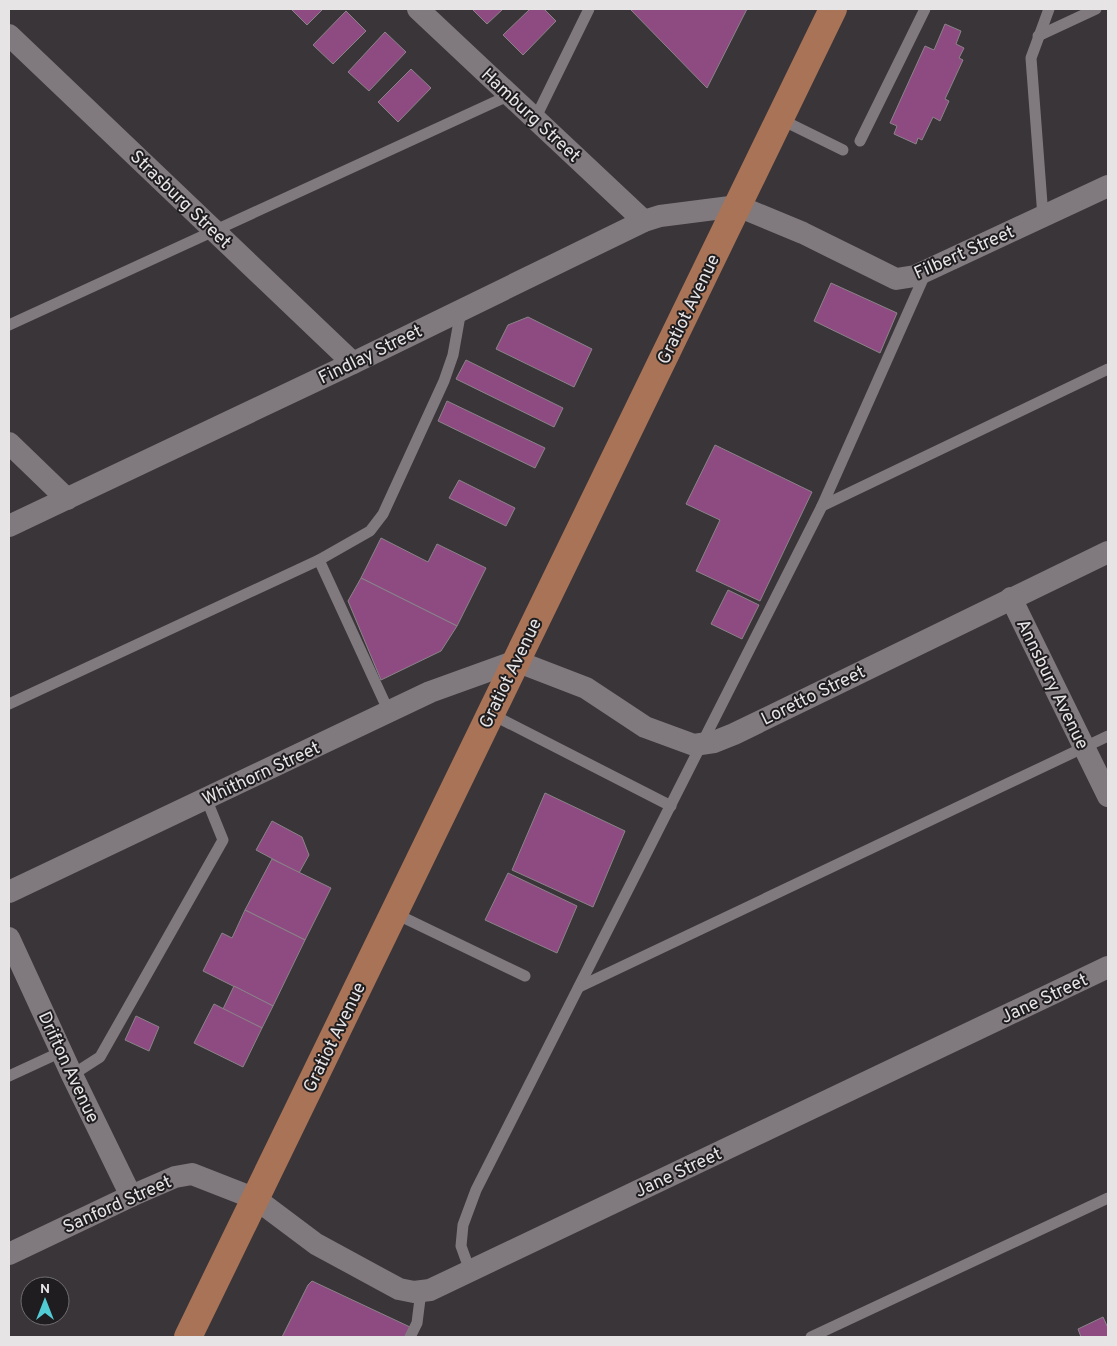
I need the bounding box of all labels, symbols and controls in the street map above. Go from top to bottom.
street label: Hamburg Street [475,64,585,168]
street label: Strasburg Street [124,146,235,254]
street label: Filbert Street [911,221,1018,286]
street label: Gratiot Avenue [653,251,726,368]
street label: Findlay Street [315,320,426,390]
street label: Gratiot Avenue [475,615,548,732]
street label: Annsbury Avenue [1010,616,1093,753]
street label: Loretto Street [758,661,870,731]
street label: Whithorn Street [199,737,324,812]
street label: Jane Street [997,969,1092,1030]
street label: Gratiot Avenue [299,979,372,1096]
street label: Drifton Avenue [32,1008,103,1127]
street label: Jane Street [631,1143,726,1204]
street label: Sanford Street [60,1171,176,1240]
north arrow [20,1276,70,1326]
text: N [40,1281,50,1298]

